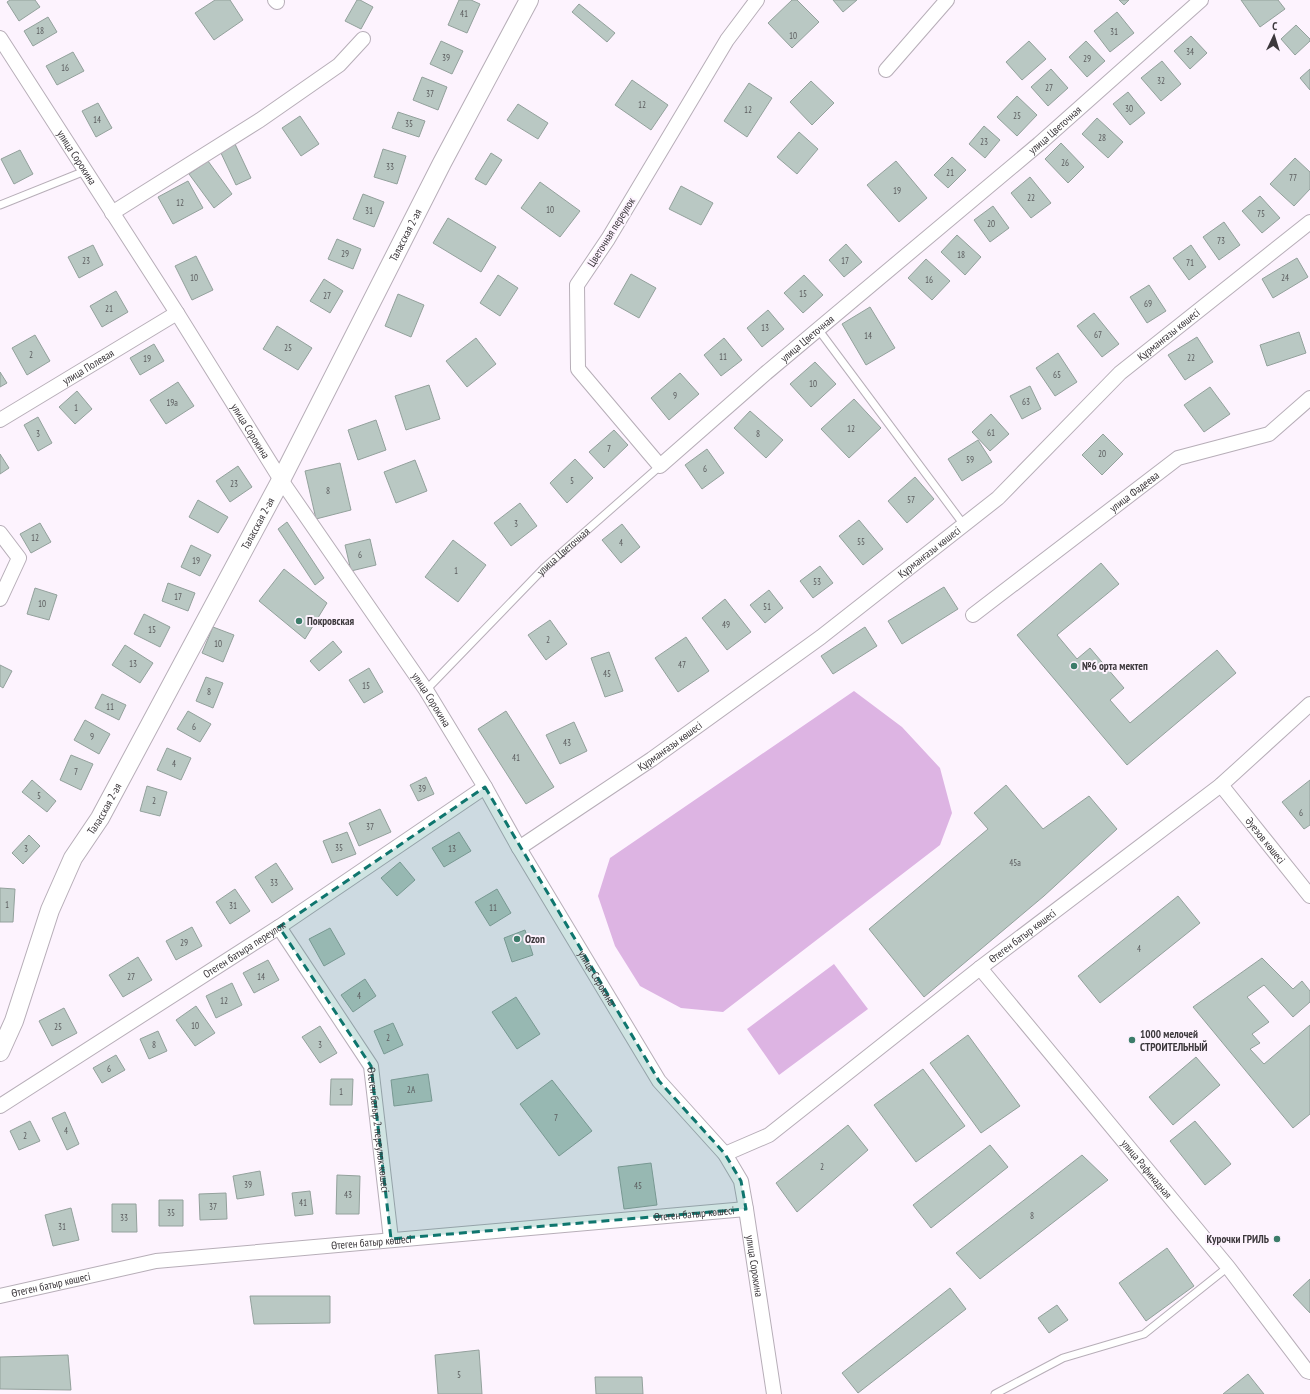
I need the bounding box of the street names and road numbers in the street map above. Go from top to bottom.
street label: улица Цветочная [1026,103,1084,157]
street label: улица Сорокина [54,127,100,187]
street label: Цветочная переулок [584,194,638,269]
street label: Таласская 2-ая [386,206,425,264]
street label: Құрманғазы көшесі [1134,305,1202,364]
street label: улица Цветочная [777,312,837,365]
street label: улица Полевая [60,346,116,388]
street label: улица Сорокина [228,401,273,461]
street label: улица Фадеева [1106,468,1162,515]
street label: Таласская 2-ая [238,495,277,552]
street label: Құрманғазы көшесі [895,523,963,581]
street label: улица Цветочная [534,524,592,578]
street label: улица Сорокина [409,669,454,730]
street label: Құрманғазы көшесі [635,718,705,774]
street label: Таласская 2-ая [84,781,124,837]
street label: Әуезов көшесі [1242,814,1288,867]
street label: Өтеген батыр көшесі [986,906,1059,966]
street label: Отеген батыра переулок [200,917,288,981]
street label: улица Сорокина [575,948,619,1008]
street label: Өтеген батыр 2 переулок көшесі [364,1066,393,1193]
street label: улица Рафинадная [1118,1137,1175,1201]
street label: Өтеген батыр көшесі [653,1203,735,1224]
street label: Өтеген батыр көшесі [330,1232,412,1253]
street label: улица Сорокина [743,1234,766,1298]
street label: Өтеген батыр көшесі [10,1269,92,1300]

